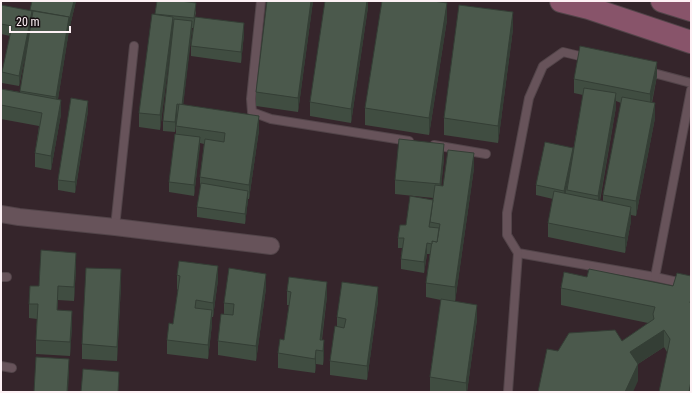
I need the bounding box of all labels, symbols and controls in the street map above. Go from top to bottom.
scale bar [10,8,70,34]
text: 20 m [16,15,40,29]

